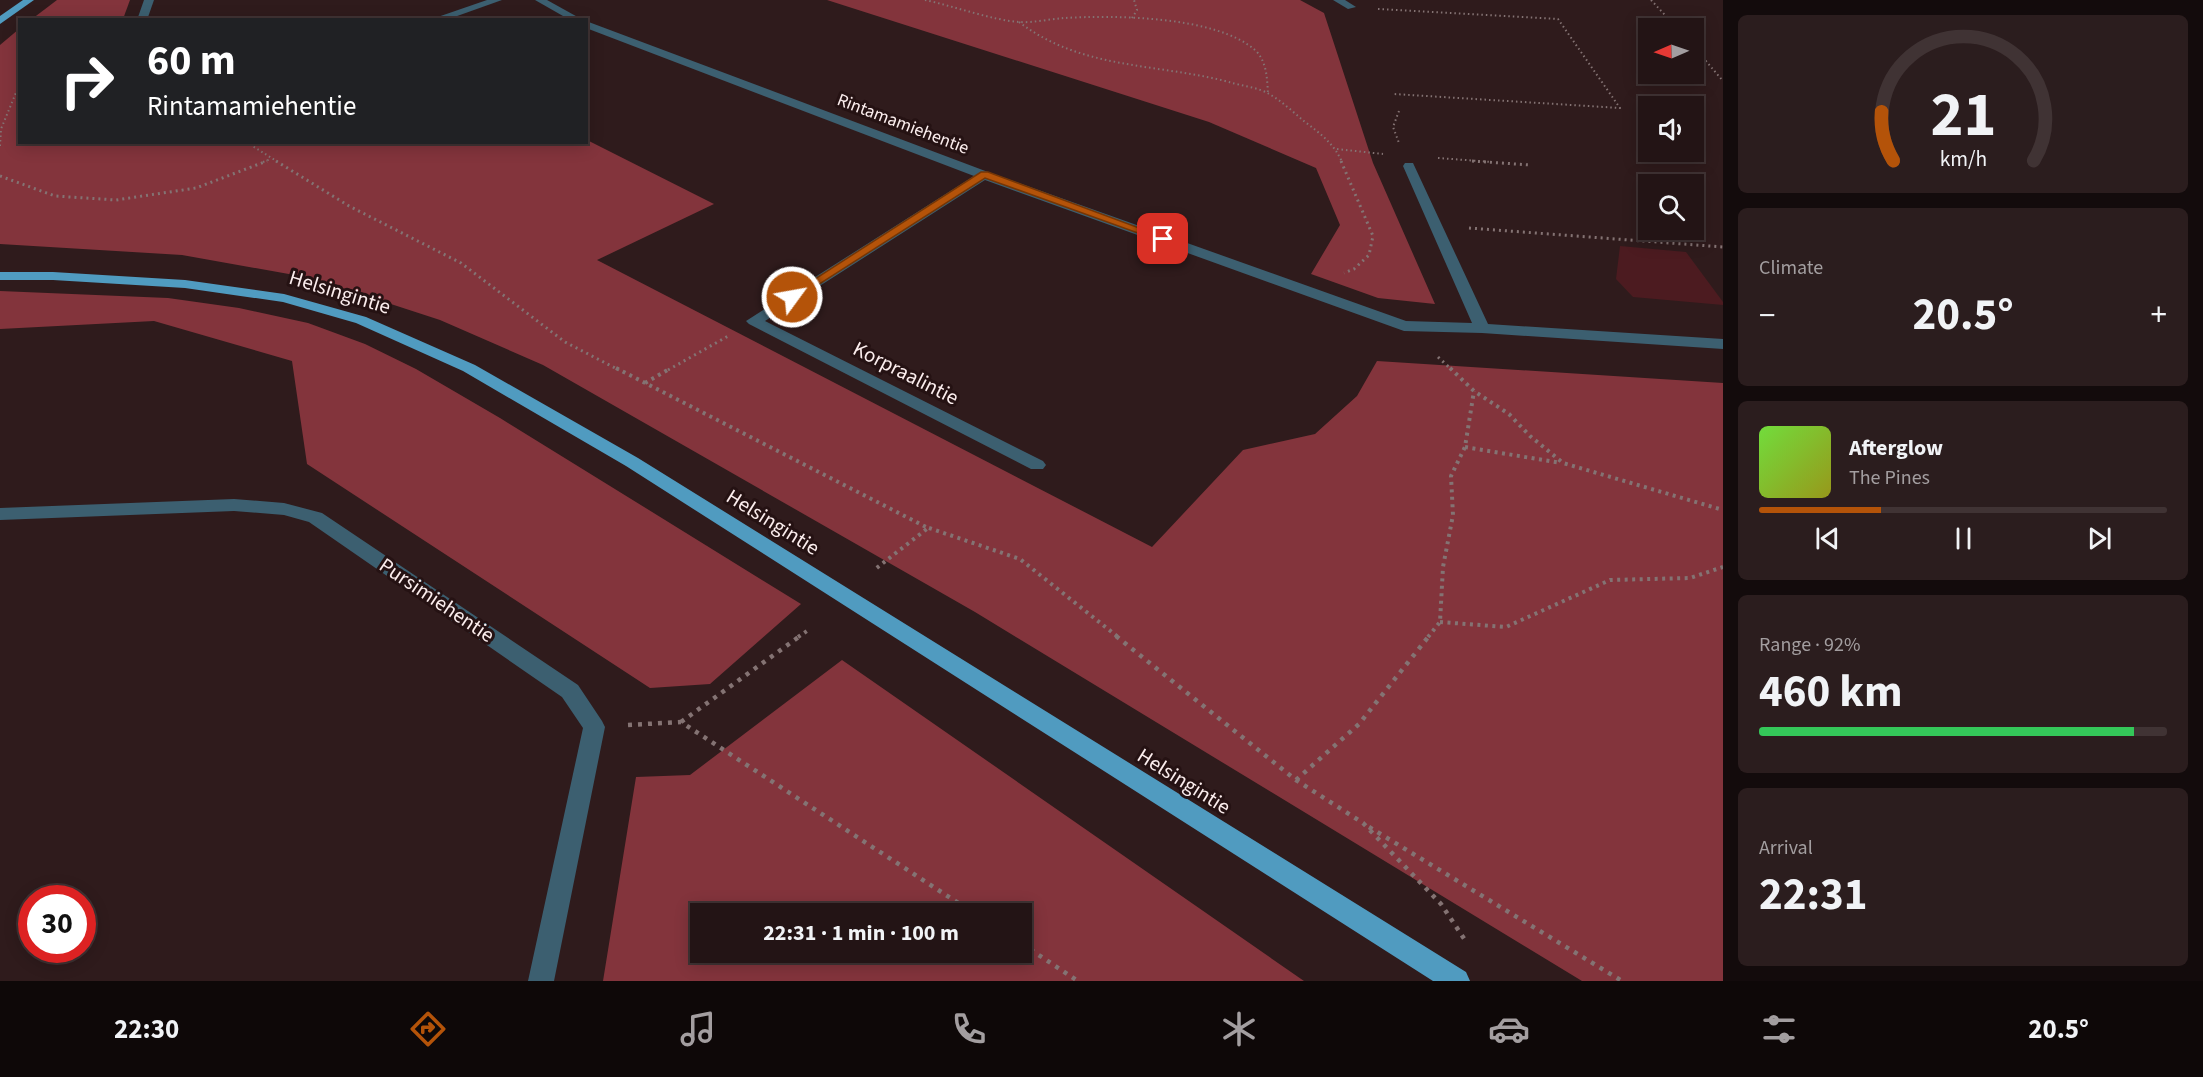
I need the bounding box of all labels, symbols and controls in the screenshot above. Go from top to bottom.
north arrow [1638,18,1704,84]
map controls [1638,18,1704,240]
text: 60 m [147,31,236,91]
icon: right [48,42,126,120]
text: 21 [1930,71,1996,160]
text: Rintamamiehentie [147,87,356,126]
street label: Rintamamiehentie [833,87,973,161]
button: sound [1638,96,1704,162]
text: km/h [1939,144,1987,175]
button: search [1638,174,1704,240]
pin [1137,213,1188,264]
icon: arrive [1146,222,1179,255]
text: Climate [1759,254,1823,282]
street label: Helsingintie [285,262,395,322]
position arrow [760,265,824,329]
text: 20.5° [1912,283,2014,347]
text: − [1759,292,1775,339]
text: + [2151,292,2167,339]
street label: Korpraalintie [848,334,964,412]
text: Afterglow [1849,432,1943,464]
text: The Pines [1849,464,1930,492]
street label: Helsingintie [721,481,825,563]
icon: previous [1811,522,1844,555]
icon: pause [1947,522,1980,555]
icon: next [2083,522,2116,555]
street label: Pursimiehentie [373,550,501,650]
text: Range · 92% [1759,631,1860,659]
text: 460 km [1759,660,1903,724]
street label: Helsingintie [1132,740,1236,822]
text: Arrival [1759,834,1813,862]
text: 22:31 [1759,863,1868,927]
speed limit sign: 30 [18,885,96,963]
text: 22:31 · 1 min · 100 m [763,917,959,949]
icon: directions [407,1008,449,1050]
icon: music [677,1008,719,1050]
icon: phone [948,1008,990,1050]
icon: climate [1218,1008,1260,1050]
icon: car [1488,1008,1530,1050]
icon: filters [1758,1008,1800,1050]
text: 22:30 [114,1010,179,1049]
text: 20.5° [2028,1010,2089,1049]

